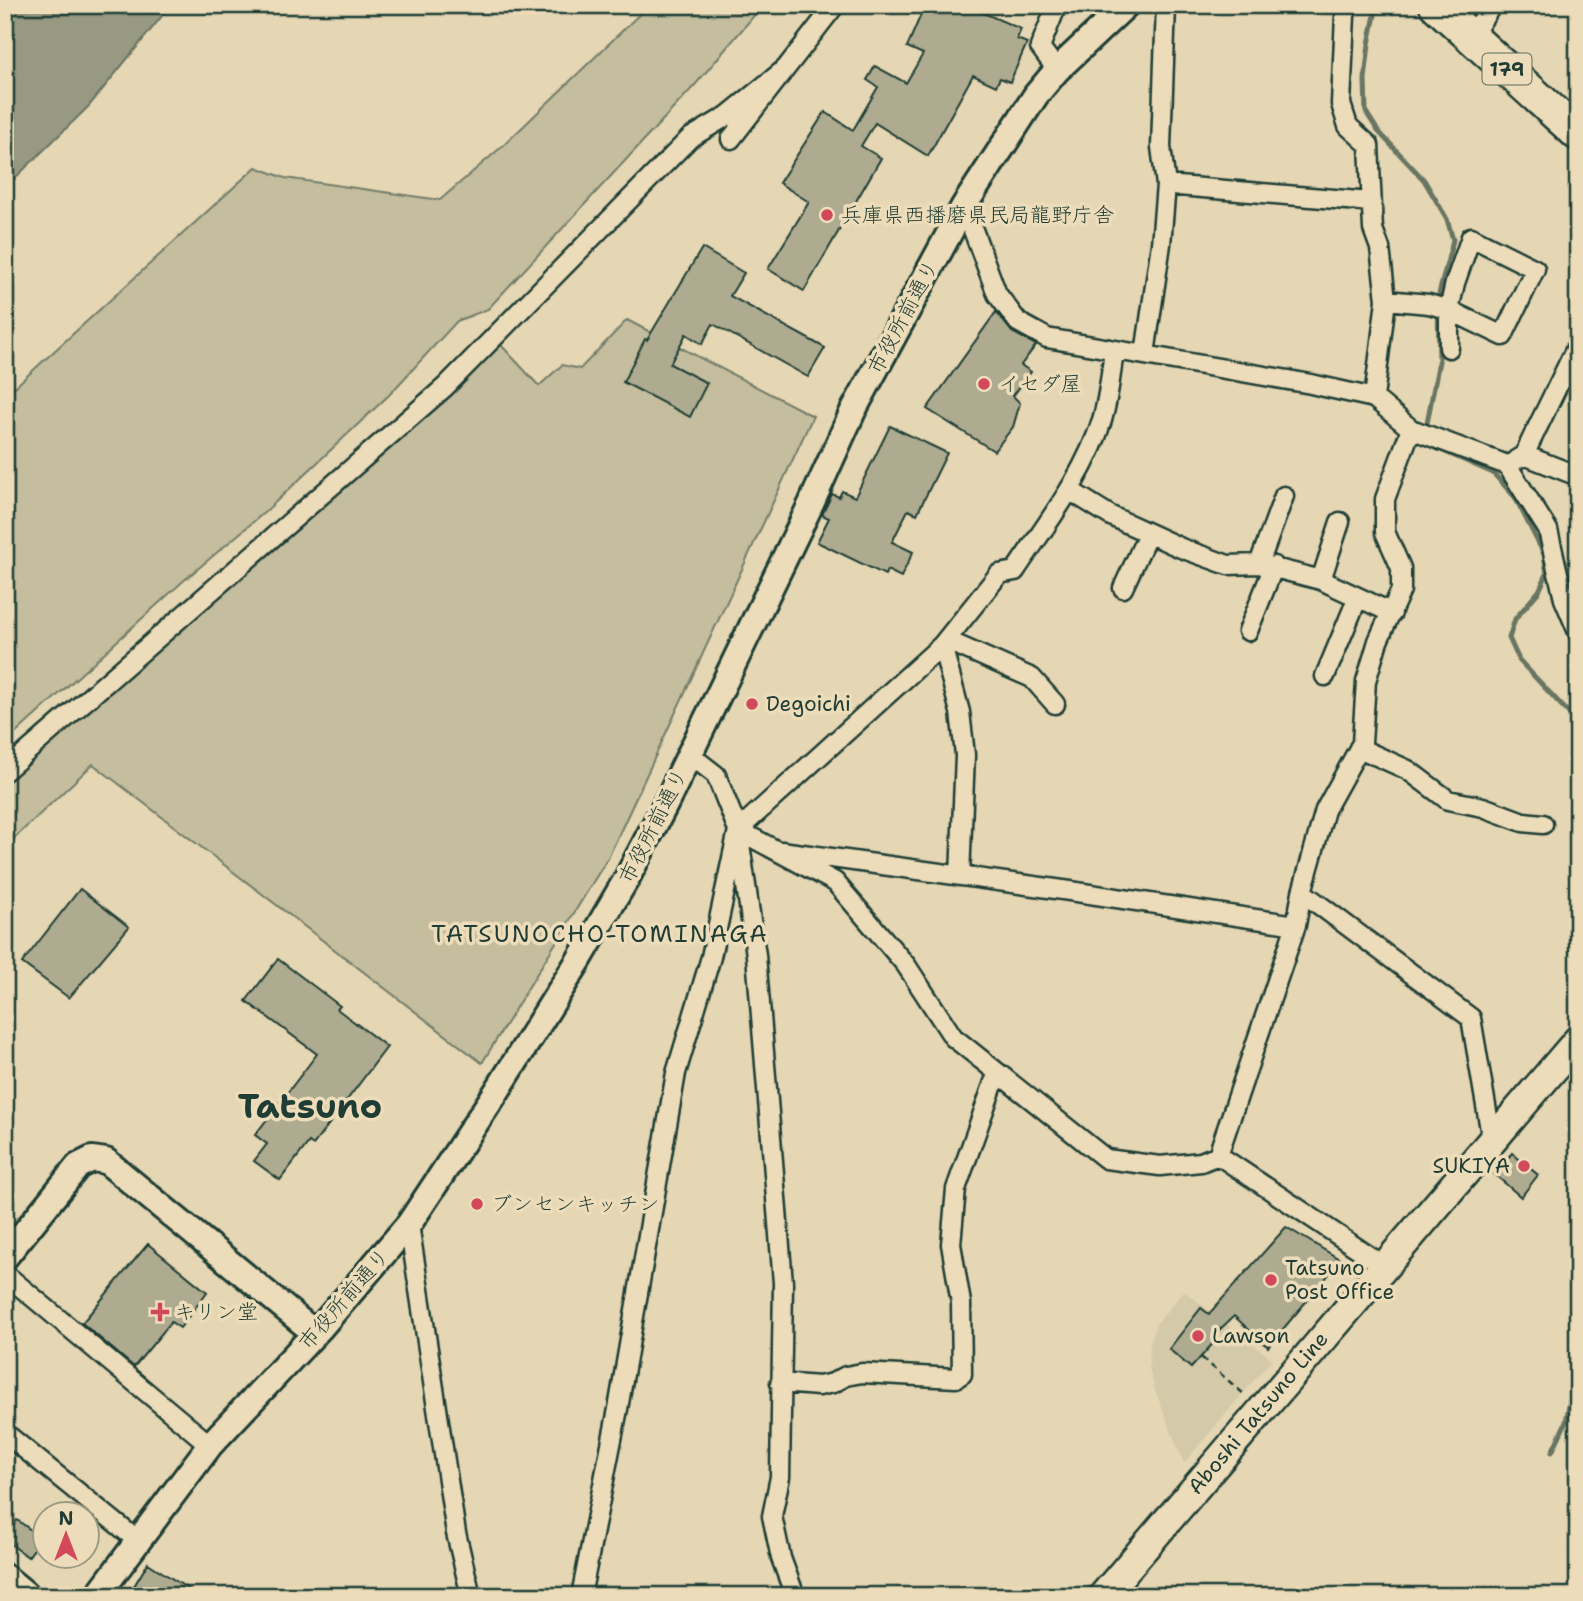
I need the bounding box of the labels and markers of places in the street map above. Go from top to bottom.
place label: 兵庫県西播磨県民局龍野庁舎 [841,201,1114,229]
marker: 兵庫県西播磨県民局龍野庁舎 [819,207,835,223]
place label: イセダ屋 [998,370,1082,398]
marker: イセダ屋 [976,376,992,392]
place label: Degoichi [766,690,851,718]
marker: Degoichi [744,696,760,712]
place label: SUKIYA [1433,1152,1510,1180]
marker: SUKIYA [1516,1158,1532,1174]
place label: ブンセンキッチン [491,1190,659,1218]
marker: ブンセンキッチン [469,1196,485,1212]
place label: Tatsuno Post Office [1285,1254,1394,1306]
marker: Tatsuno Post Office [1263,1272,1279,1288]
place label: キリン堂 [174,1298,258,1326]
marker: キリン堂 [152,1304,168,1320]
place label: Lawson [1212,1322,1290,1350]
marker: Lawson [1190,1328,1206,1344]

